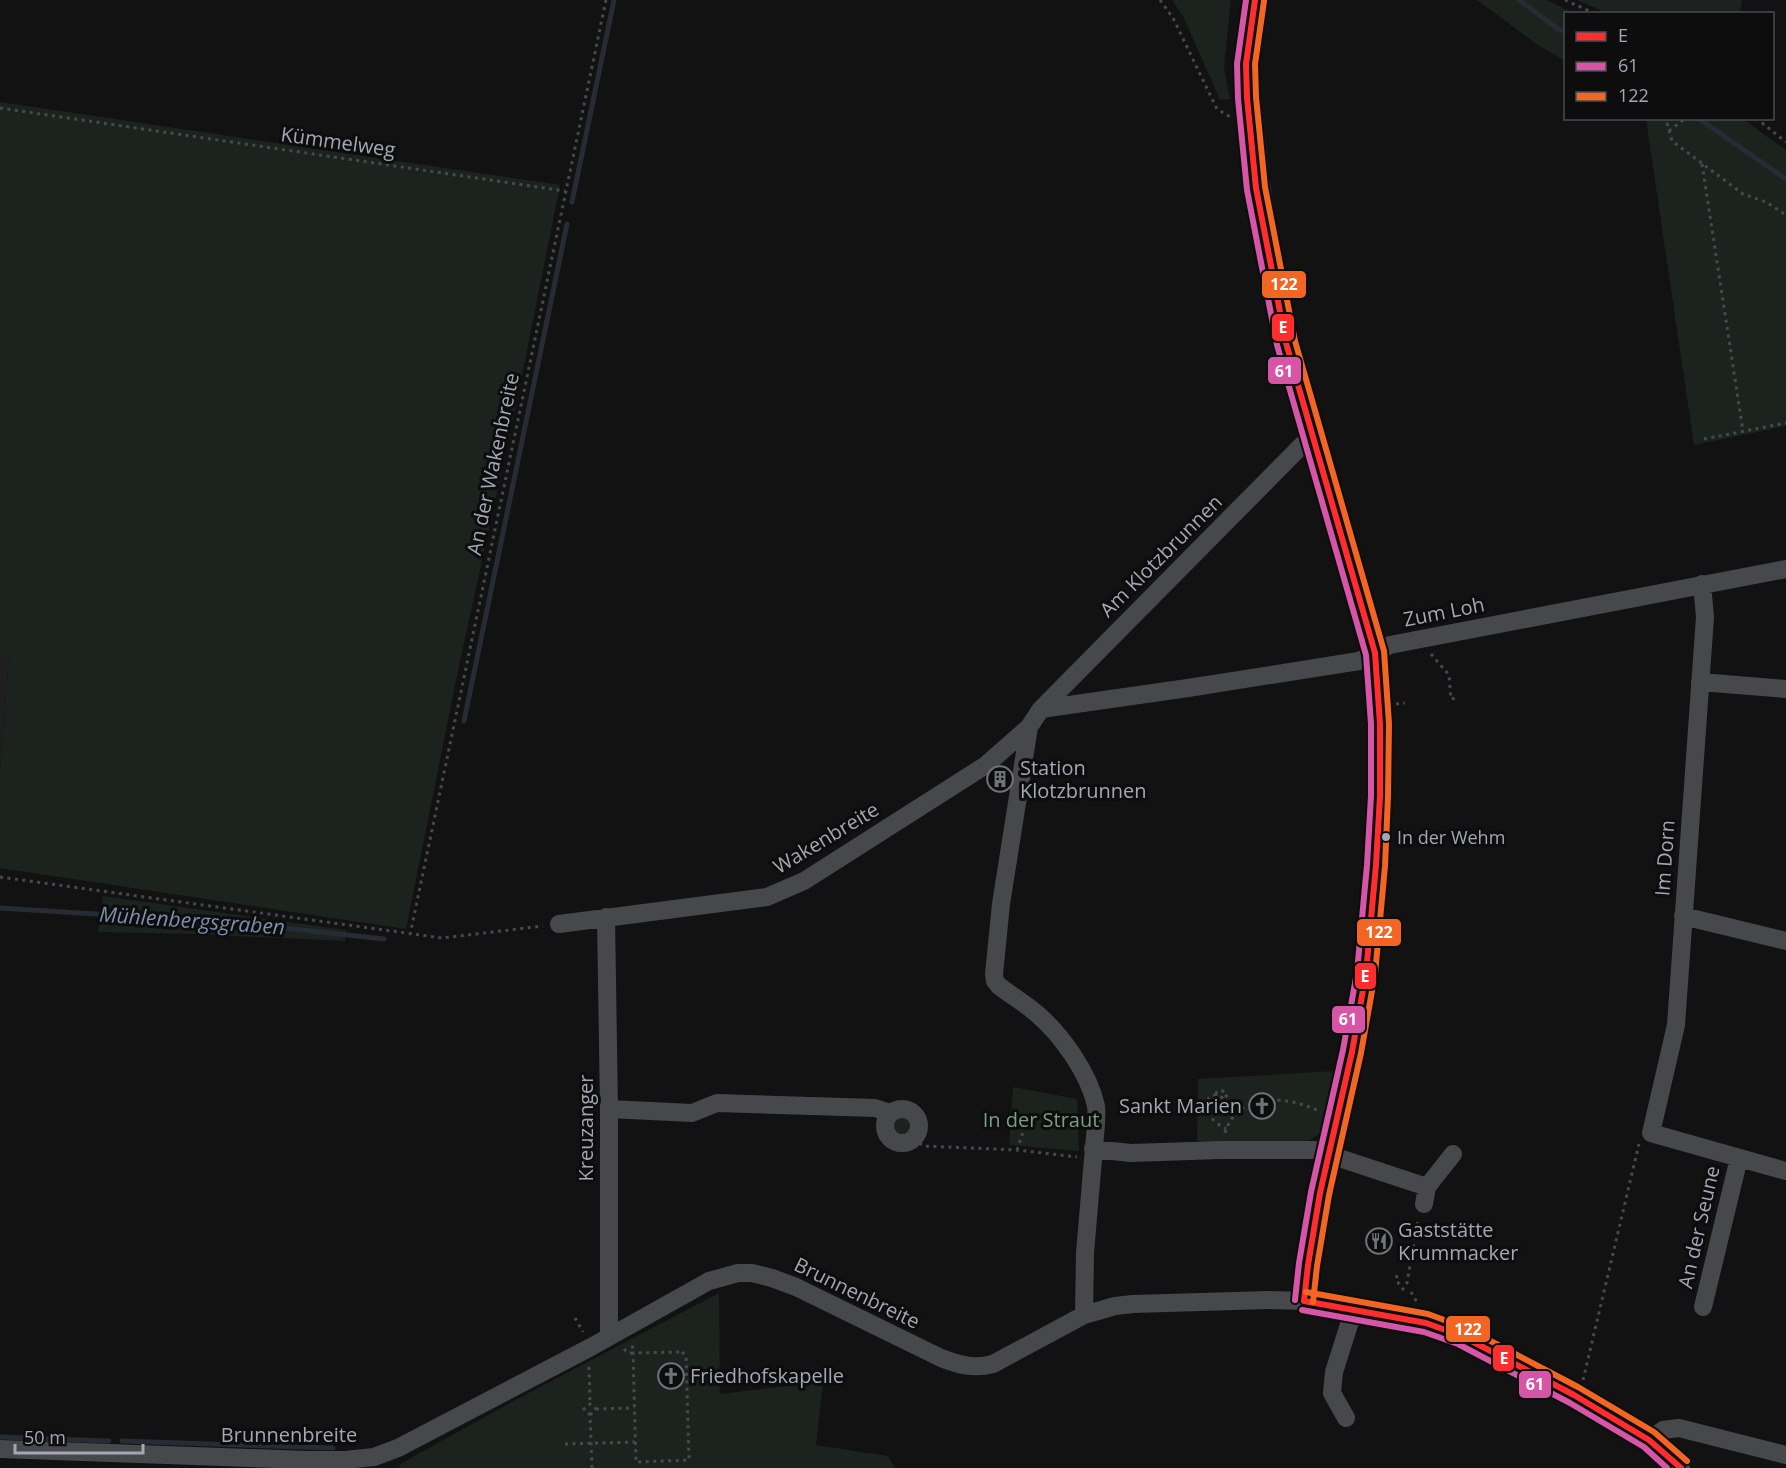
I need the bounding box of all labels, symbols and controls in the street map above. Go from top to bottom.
legend [1564,12,1774,120]
text: E [1618,23,1628,47]
text: 61 [1618,53,1639,77]
text: 122 [1618,83,1649,107]
street label: Kümmelweg [279,120,397,163]
line badge: 122 [1261,270,1307,299]
text: 122 [1270,273,1298,295]
line badge: E [1271,313,1295,342]
text: E [1279,316,1288,338]
line badge: 61 [1267,356,1302,385]
text: 61 [1275,360,1293,382]
street label: An der Wakenbreite [460,370,525,557]
street label: Am Klotzbrunnen [1094,489,1228,623]
street label: Zum Loh [1401,590,1487,633]
place label: Station Klotzbrunnen [1020,754,1147,804]
building icon: Station Klotzbrunnen [985,764,1015,794]
street label: Wakenbreite [768,795,884,880]
street label: Im Dorn [1648,819,1681,897]
place label: In der Wehm [1397,825,1505,849]
marker: In der Wehm [1380,831,1392,843]
water label: Mühlenbergsgraben [98,900,286,940]
line badge: 122 [1356,918,1402,947]
text: 122 [1365,921,1393,943]
line badge: E [1354,962,1377,990]
text: E [1361,965,1370,987]
line badge: 61 [1331,1005,1366,1034]
text: 61 [1339,1008,1357,1030]
street label: Kreuzanger [572,1075,599,1181]
church icon: Sankt Marien [1247,1091,1277,1121]
place label: Sankt Marien [1119,1092,1242,1119]
park label: In der Straut [983,1106,1099,1133]
street label: An der Seune [1671,1163,1726,1291]
place label: Gaststätte Krummacker [1398,1216,1518,1266]
restaurant icon: Gaststätte Krummacker [1364,1226,1394,1256]
street label: Brunnenbreite [790,1251,924,1335]
line badge: 122 [1445,1315,1491,1343]
text: 122 [1454,1318,1482,1340]
line badge: E [1492,1344,1515,1372]
text: E [1500,1347,1509,1369]
church icon: Friedhofskapelle [656,1361,686,1391]
place label: Friedhofskapelle [690,1362,844,1389]
line badge: 61 [1518,1370,1552,1399]
text: 61 [1526,1373,1544,1395]
scale bar [15,1417,142,1455]
street label: Brunnenbreite [221,1421,357,1448]
text: 50 m [24,1425,66,1449]

